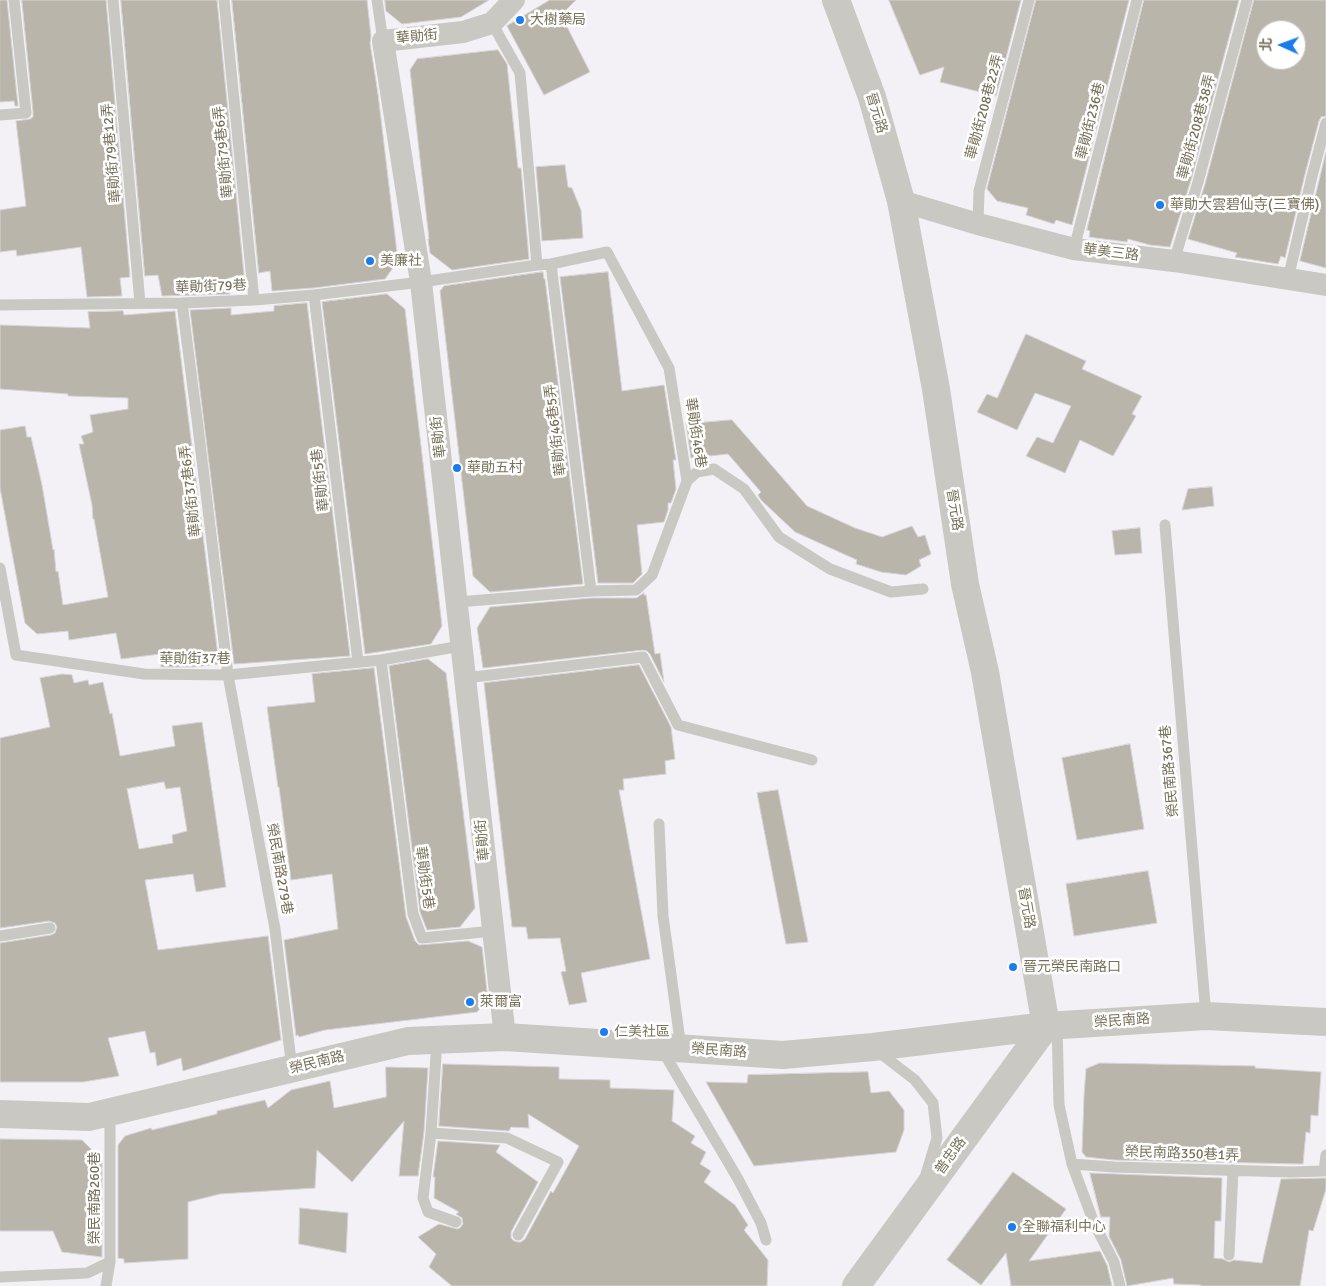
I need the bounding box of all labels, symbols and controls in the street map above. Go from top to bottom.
place label: 大樹藥局 [530,12,586,28]
marker: 大樹藥局 [514,14,526,26]
north arrow [1256,20,1306,70]
street label: 華勛街 [395,26,439,48]
text: 北 [1258,37,1275,52]
street label: 華勛街208巷22弄 [963,53,1007,161]
street label: 華勛街208巷38弄 [1175,73,1219,181]
street label: 華勛街236巷 [1073,81,1109,161]
street label: 晉元路 [862,90,890,136]
street label: 華勛街79巷12弄 [99,102,125,204]
street label: 華勛街79巷6弄 [211,105,237,199]
place label: 華勛大雲碧仙寺(三寶佛) [1170,197,1319,213]
marker: 華勛大雲碧仙寺(三寶佛) [1154,199,1166,211]
street label: 華美三路 [1082,241,1140,265]
place label: 美廉社 [380,253,422,269]
marker: 美廉社 [364,255,376,267]
street label: 華勛街79巷 [175,277,247,297]
street label: 華勛街46巷5弄 [542,383,570,477]
street label: 華勛街46巷 [681,397,709,469]
street label: 華勛街 [428,415,450,459]
street label: 華勛街37巷6弄 [177,444,205,538]
street label: 華勛街5巷 [309,447,333,513]
place label: 華勛五村 [467,460,523,476]
marker: 華勛五村 [451,462,463,474]
street label: 晉元路 [942,488,966,532]
street label: 華勛街37巷 [159,651,231,667]
street label: 榮民南路367巷 [1158,724,1182,818]
street label: 華勛街 [472,818,494,862]
street label: 榮民南路279巷 [263,822,295,916]
street label: 華勛街5巷 [411,845,437,911]
street label: 晉元路 [1014,886,1038,930]
place label: 晉元榮民南路口 [1023,959,1121,975]
marker: 晉元榮民南路口 [1007,961,1019,973]
place label: 萊爾富 [480,994,522,1010]
marker: 萊爾富 [464,996,476,1008]
street label: 榮民南路 [1093,1011,1151,1031]
place label: 仁美社區 [614,1024,670,1040]
marker: 仁美社區 [598,1026,610,1038]
street label: 榮民南路 [690,1041,748,1061]
street label: 榮民南路 [288,1048,346,1078]
street label: 普忠路 [932,1134,970,1178]
street label: 榮民南路350巷1弄 [1125,1144,1239,1164]
street label: 榮民南路260巷 [87,1152,103,1244]
place label: 全聯福利中心 [1022,1219,1106,1235]
marker: 全聯福利中心 [1006,1221,1018,1233]

